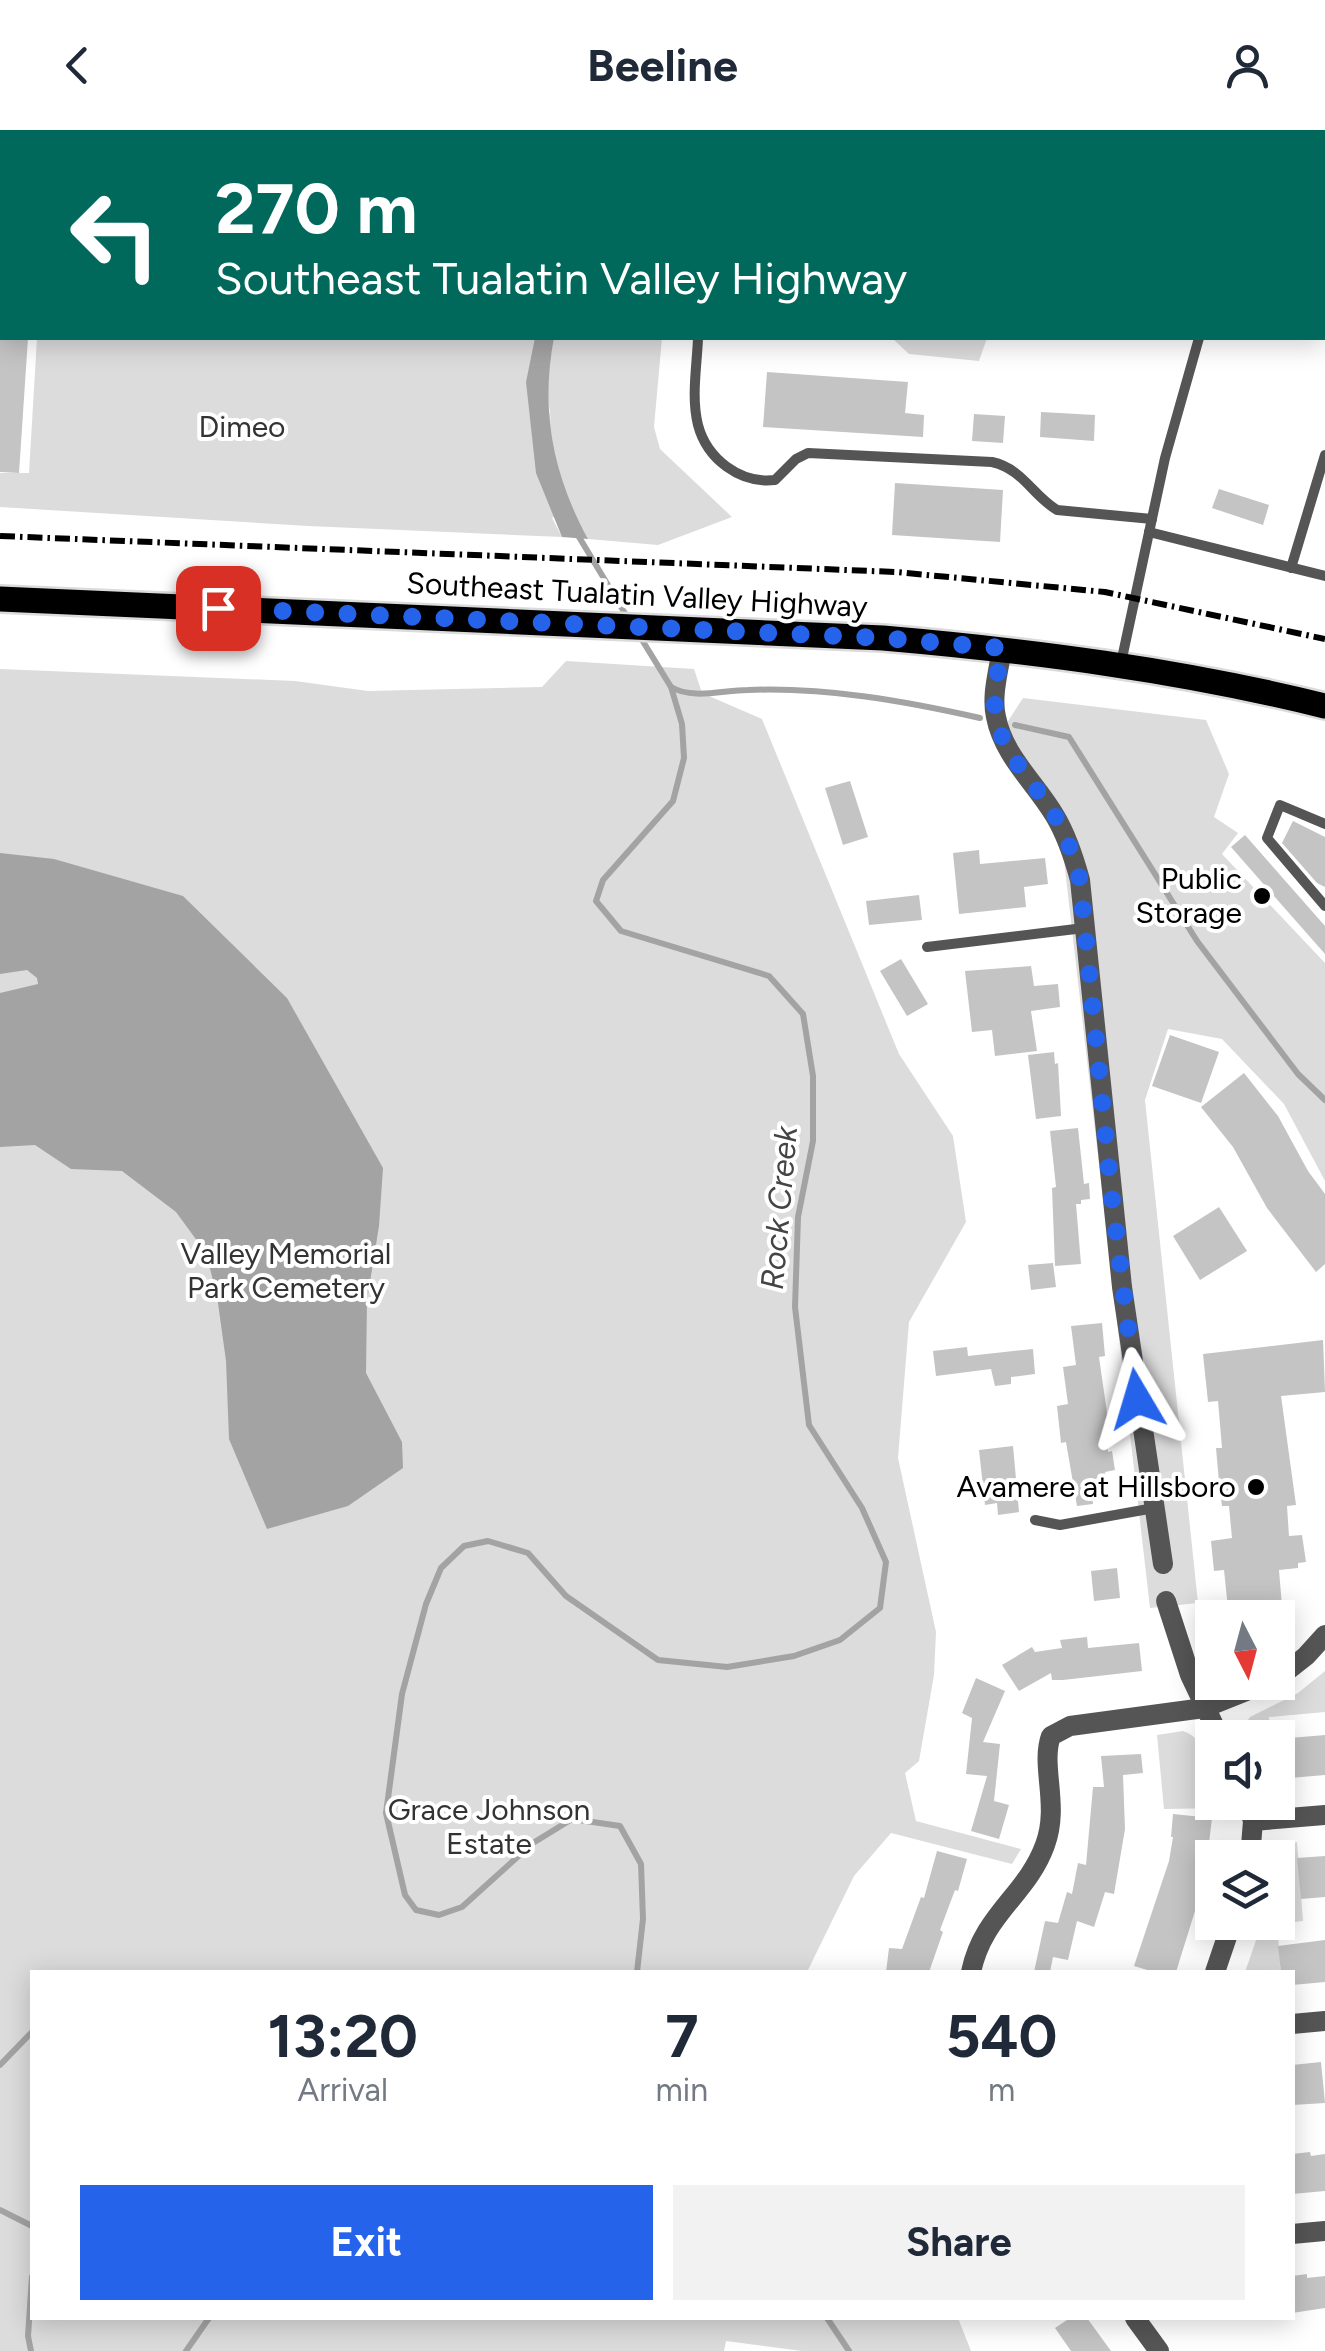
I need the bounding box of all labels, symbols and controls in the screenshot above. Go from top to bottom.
icon: back [50,38,105,93]
text: Beeline [587,38,738,92]
icon: person [1220,38,1275,93]
text: 270 m [215,166,418,251]
icon: left [50,170,180,300]
text: Southeast Tualatin Valley Highway [215,251,907,305]
park label: Dimeo [199,408,285,445]
street label: Southeast Tualatin Valley Highway [406,564,869,625]
pin [176,566,261,651]
icon: arrive [191,581,246,636]
place label: Public Storage [1135,860,1242,931]
marker: Public Storage [1251,885,1273,907]
water label: Rock Creek [753,1123,805,1291]
park label: Valley Memorial Park Cemetery [181,1235,391,1306]
position arrow [1085,1347,1189,1451]
place label: Avamere at Hillsboro [956,1468,1236,1505]
marker: Avamere at Hillsboro [1245,1476,1267,1498]
north arrow [1195,1600,1295,1700]
map controls [1195,1600,1295,1940]
button: sound [1195,1720,1295,1820]
park label: Grace Johnson Estate [388,1791,590,1862]
button: layers [1195,1840,1295,1940]
text: 13:20 [268,2000,418,2072]
text: 7 [665,2000,699,2072]
text: 540 [946,2000,1057,2072]
text: Arrival [298,2071,388,2109]
text: min [656,2071,708,2109]
text: m [988,2071,1015,2109]
button: Exit [80,2185,653,2300]
button: Share [673,2185,1245,2300]

